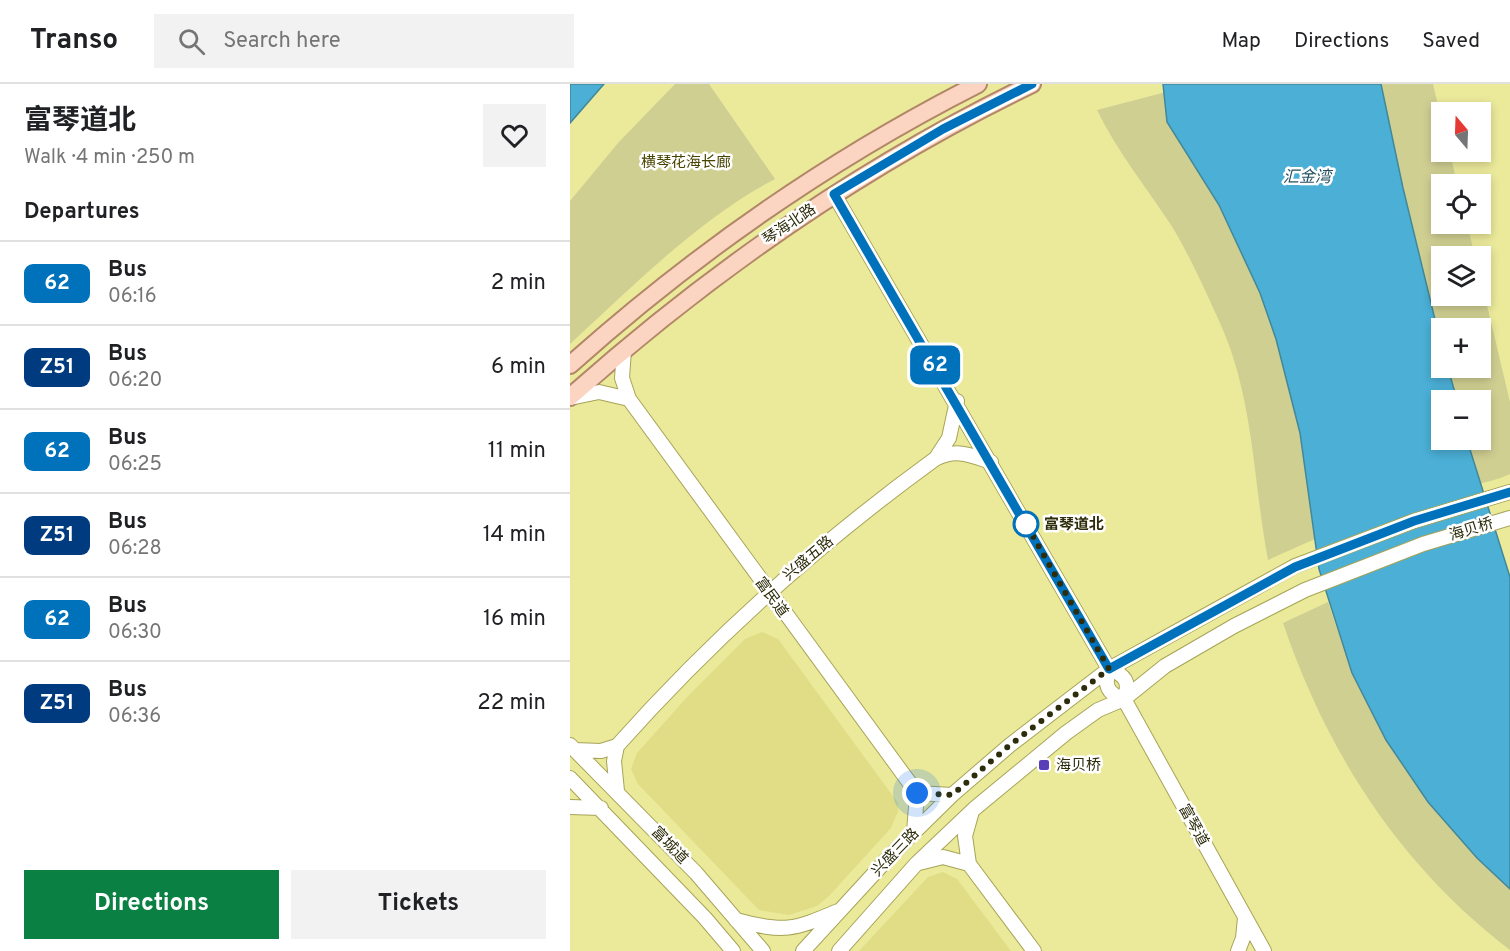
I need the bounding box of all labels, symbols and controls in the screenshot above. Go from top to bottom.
search box [154,14,574,68]
text: Transo [30,23,118,59]
icon: search [175,25,208,58]
text: Search here [223,28,341,55]
text: Map [1221,28,1261,55]
text: Directions [1294,28,1389,55]
text: Saved [1422,28,1480,55]
north arrow [1431,102,1491,162]
map controls [1431,102,1491,450]
text: 富琴道北 [24,104,136,140]
button: heart [483,104,546,167]
text: Walk · 4 min · 250 m [24,145,195,171]
park label: 横琴花海长廊 [641,154,731,173]
water label: 汇金湾 [1283,168,1334,188]
button: locate [1431,174,1491,234]
text: Departures [24,199,140,226]
street label: 琴海北路 [759,200,820,250]
button: layers [1431,246,1491,306]
text: Bus [108,257,147,284]
text: 62 [44,270,70,297]
text: 2 min [491,270,546,297]
text: 06:16 [108,284,157,310]
button: + [1431,318,1491,378]
text: Bus [108,341,147,368]
line badge: 62 [908,346,962,384]
text: 62 [922,352,948,379]
text: Z51 [40,354,74,381]
text: 6 min [491,354,546,381]
text: 06:20 [108,368,162,394]
button: − [1431,390,1491,450]
text: Bus [108,425,147,452]
text: 62 [44,438,70,465]
text: 11 min [488,438,546,465]
text: 06:25 [108,452,162,478]
text: Bus [108,509,147,536]
marker: 富琴道北 [1013,511,1039,537]
street label: 海贝桥 [1447,515,1496,546]
place label: 富琴道北 [1044,516,1104,535]
text: Z51 [40,522,74,549]
text: 14 min [483,522,546,549]
street label: 兴盛五路 [779,532,838,586]
text: 06:28 [108,536,162,562]
street label: 富民道 [750,574,792,622]
text: Bus [108,593,147,620]
text: 62 [44,606,70,633]
text: 16 min [483,606,546,633]
text: 06:30 [108,620,162,646]
text: Bus [108,677,147,704]
text: Z51 [40,690,74,717]
text: 22 min [477,690,546,717]
text: 06:36 [108,704,161,730]
place label: 海贝桥 [1056,757,1101,776]
marker: 海贝桥 [1037,758,1051,772]
your location [902,778,932,808]
street label: 富琴道 [1173,801,1212,850]
street label: 富城道 [646,823,691,869]
street label: 兴盛三路 [868,824,924,881]
button: Directions [24,870,279,939]
button: Tickets [291,870,546,939]

